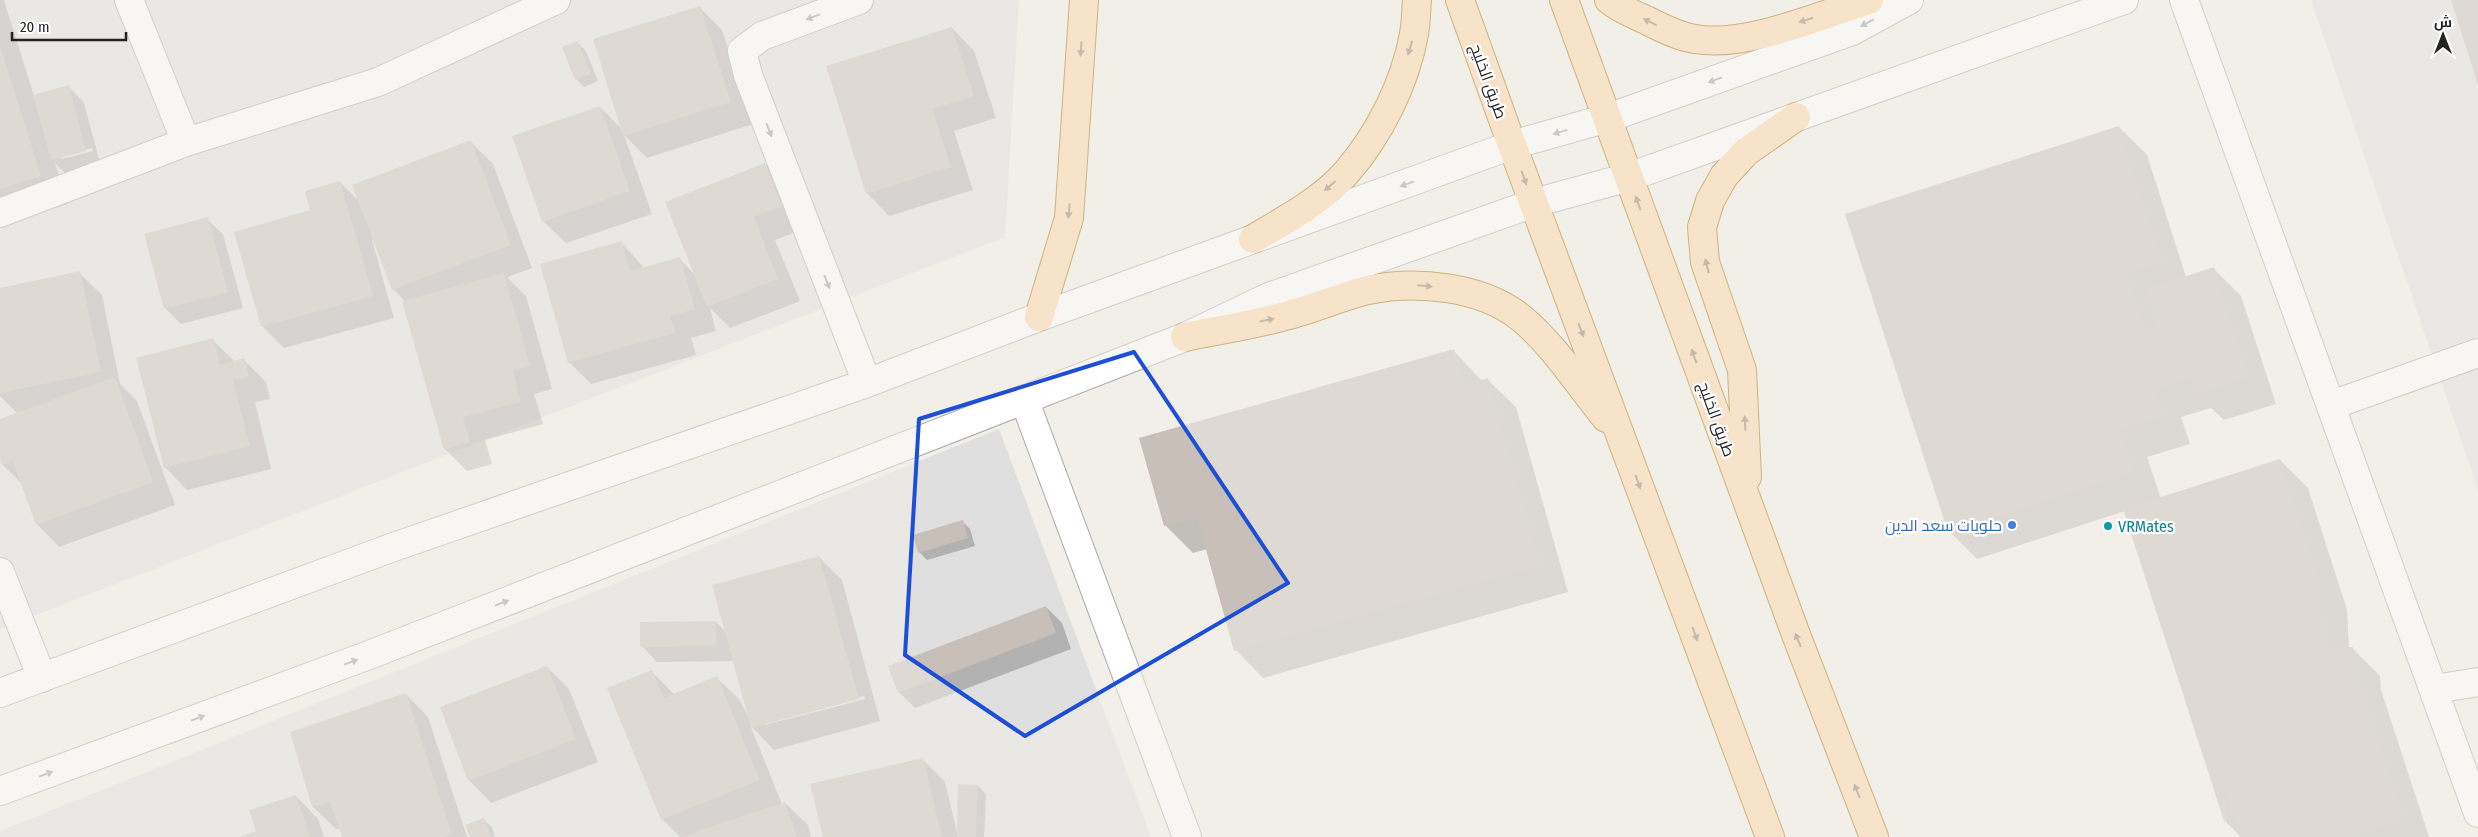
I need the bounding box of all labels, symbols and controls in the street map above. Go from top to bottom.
scale bar [12,10,126,42]
north arrow [2418,10,2468,60]
one-way arrow [805,13,820,21]
text: ش [2434,14,2452,31]
one-way arrow [1799,17,1814,24]
text: 20 m [20,18,50,36]
one-way arrow [1643,18,1657,26]
one-way arrow [1860,19,1873,28]
one-way arrow [1076,41,1084,57]
one-way arrow [1406,41,1414,56]
street label: طريق الخليج [1464,41,1511,122]
one-way arrow [1707,77,1722,84]
one-way arrow [765,123,773,137]
one-way arrow [1553,128,1568,136]
one-way arrow [1521,170,1528,185]
one-way arrow [1324,181,1337,192]
one-way arrow [1399,181,1414,188]
one-way arrow [1634,195,1642,210]
one-way arrow [1065,203,1073,219]
one-way arrow [1703,259,1711,274]
one-way arrow [824,274,831,289]
one-way arrow [1417,282,1433,290]
one-way arrow [1260,316,1275,324]
one-way arrow [1577,323,1585,338]
one-way arrow [1690,348,1698,363]
street label: طريق الخليج [1692,379,1739,460]
one-way arrow [1740,414,1748,430]
one-way arrow [1634,475,1642,490]
place label: حلويات سعد الدين [1885,516,2002,536]
place label: VRMates [2118,517,2174,536]
marker: حلويات سعد الدين [2006,519,2018,531]
marker: VRMates [2102,520,2114,532]
one-way arrow [495,599,510,607]
one-way arrow [1692,627,1699,642]
one-way arrow [1793,633,1801,647]
one-way arrow [343,658,358,665]
one-way arrow [191,714,206,722]
one-way arrow [39,770,54,778]
one-way arrow [1852,784,1860,799]

